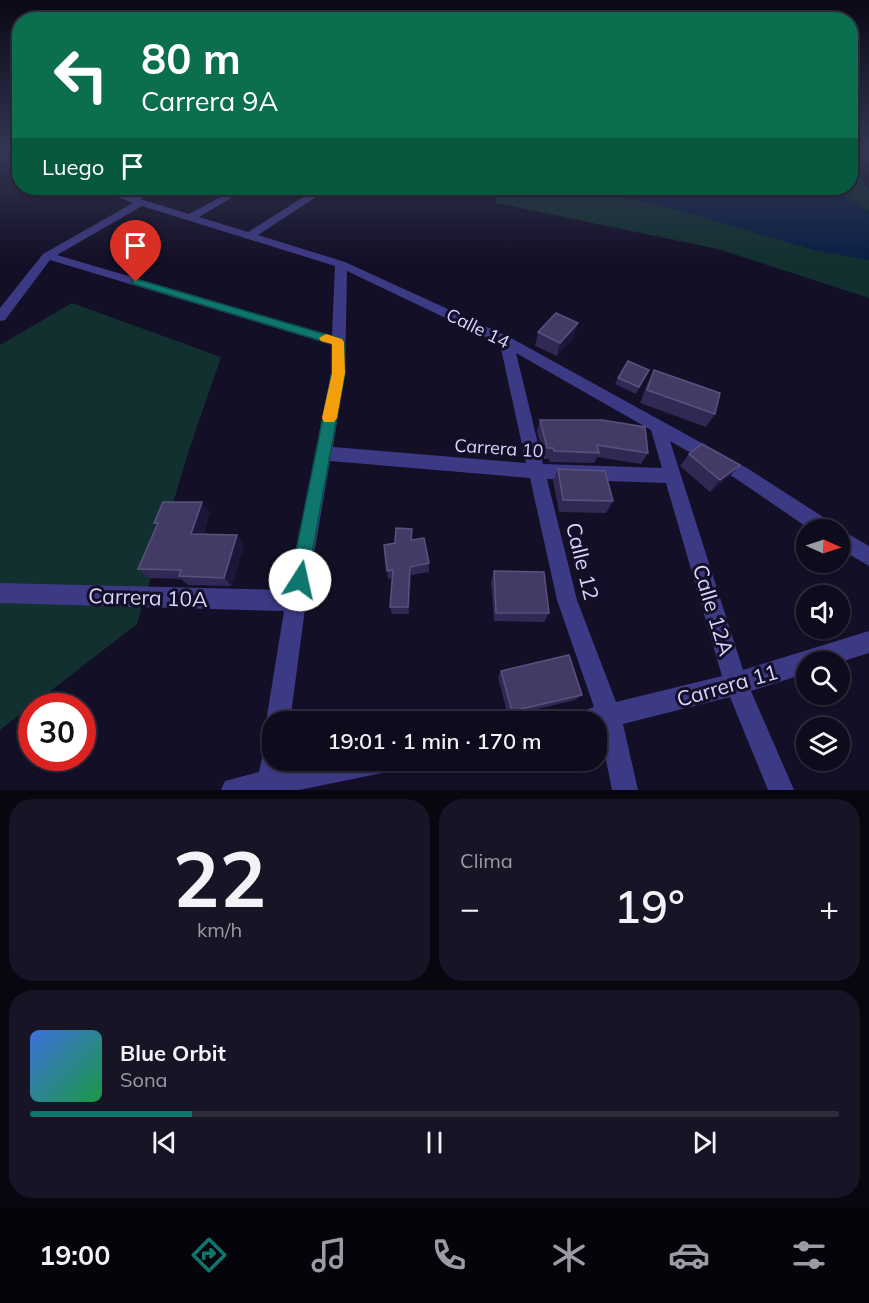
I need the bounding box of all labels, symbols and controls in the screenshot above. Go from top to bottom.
text: 80 m [141,32,241,85]
icon: left [42,36,120,114]
text: Carrera 9A [141,84,278,118]
icon: arrive [116,150,149,183]
text: Luego [42,153,104,181]
pin [110,220,161,282]
icon: arrive [119,229,152,262]
street label: Calle 14 [443,303,514,353]
street label: Carrera 10 [454,433,544,463]
north arrow [796,519,850,573]
map controls [796,519,850,771]
street label: Calle 12 [561,520,605,602]
position arrow [268,548,332,612]
street label: Calle 12A [688,561,740,659]
street label: Carrera 10A [88,582,209,612]
button: sound [796,585,850,639]
button: search [796,651,850,705]
street label: Carrera 11 [673,658,781,712]
speed limit sign: 30 [18,693,96,771]
button: layers [796,717,850,771]
text: 19:01 · 1 min · 170 m [327,727,542,755]
text: 22 [173,829,266,927]
text: Clima [460,848,513,873]
text: 19° [614,878,685,934]
text: − [460,887,480,928]
text: + [819,887,839,928]
text: km/h [197,917,242,942]
text: Blue Orbit [120,1039,226,1067]
text: Sona [120,1067,168,1092]
icon: previous [148,1126,181,1159]
icon: pause [418,1126,451,1159]
icon: next [688,1126,721,1159]
icon: directions [188,1234,230,1276]
icon: music [308,1234,350,1276]
icon: phone [428,1234,470,1276]
icon: climate [548,1234,590,1276]
icon: car [668,1234,710,1276]
icon: filters [788,1234,830,1276]
text: 19:00 [39,1238,110,1272]

